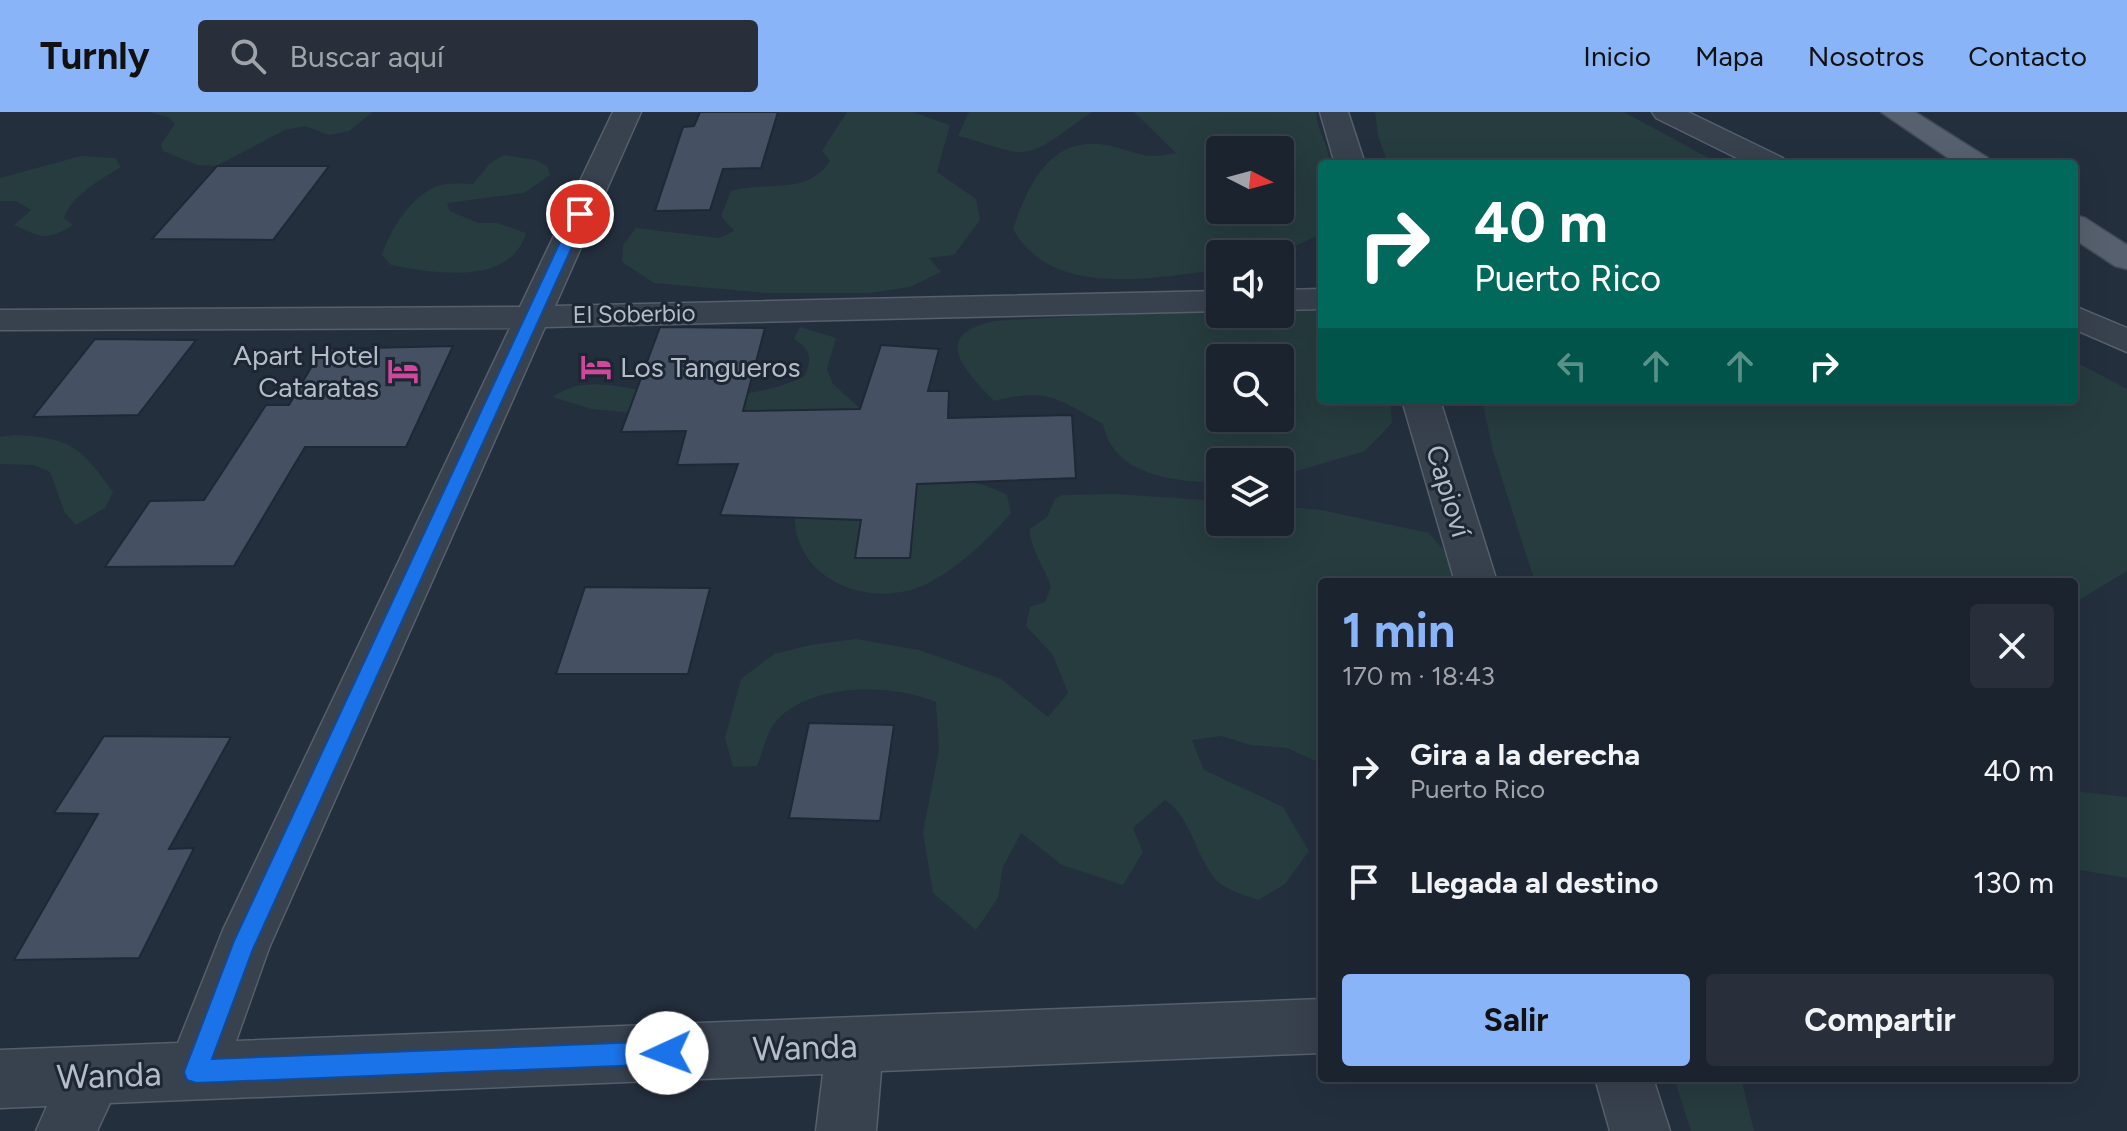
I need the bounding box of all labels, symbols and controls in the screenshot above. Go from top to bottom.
search box [198,20,758,92]
text: Turnly [40,33,150,79]
icon: search [226,34,270,78]
text: Buscar aquí [290,38,444,75]
text: Inicio [1583,39,1651,73]
text: Mapa [1695,39,1764,73]
text: Nosotros [1808,39,1924,73]
text: Contacto [1968,39,2087,73]
north arrow [1206,136,1294,224]
map controls [1206,136,1294,536]
pin [546,180,614,248]
text: 40 m [1474,189,1608,256]
icon: arrive [558,192,602,236]
icon: right [1342,192,1446,296]
button: sound [1206,240,1294,328]
text: Puerto Rico [1474,257,1661,300]
street label: El Soberbio [572,298,696,329]
place label: Apart Hotel Cataratas [233,338,379,404]
button: search [1206,344,1294,432]
icon: left [1550,344,1594,388]
icon: ahead [1634,344,1678,388]
icon: ahead [1718,344,1762,388]
icon: right [1802,344,1846,388]
hotel icon: Los Tangueros [579,350,613,384]
place label: Los Tangueros [620,350,801,384]
hotel icon: Apart Hotel Cataratas [386,354,420,388]
street label: Capioví [1419,441,1480,543]
button: layers [1206,448,1294,536]
text: 1 min [1342,601,1455,659]
button: close [1970,604,2054,688]
text: 170 m · 18:43 [1342,660,1495,692]
text: Gira a la derecha [1410,736,1640,773]
icon: right [1342,748,1386,792]
text: 40 m [1983,752,2054,789]
text: Puerto Rico [1410,773,1545,805]
icon: arrive [1342,860,1386,904]
text: Llegada al destino [1410,864,1658,901]
text: 130 m [1973,864,2054,901]
button: Salir [1342,974,1690,1066]
button: Compartir [1706,974,2054,1066]
position arrow [625,1011,709,1095]
street label: Wanda [752,1025,858,1070]
street label: Wanda [56,1053,162,1098]

